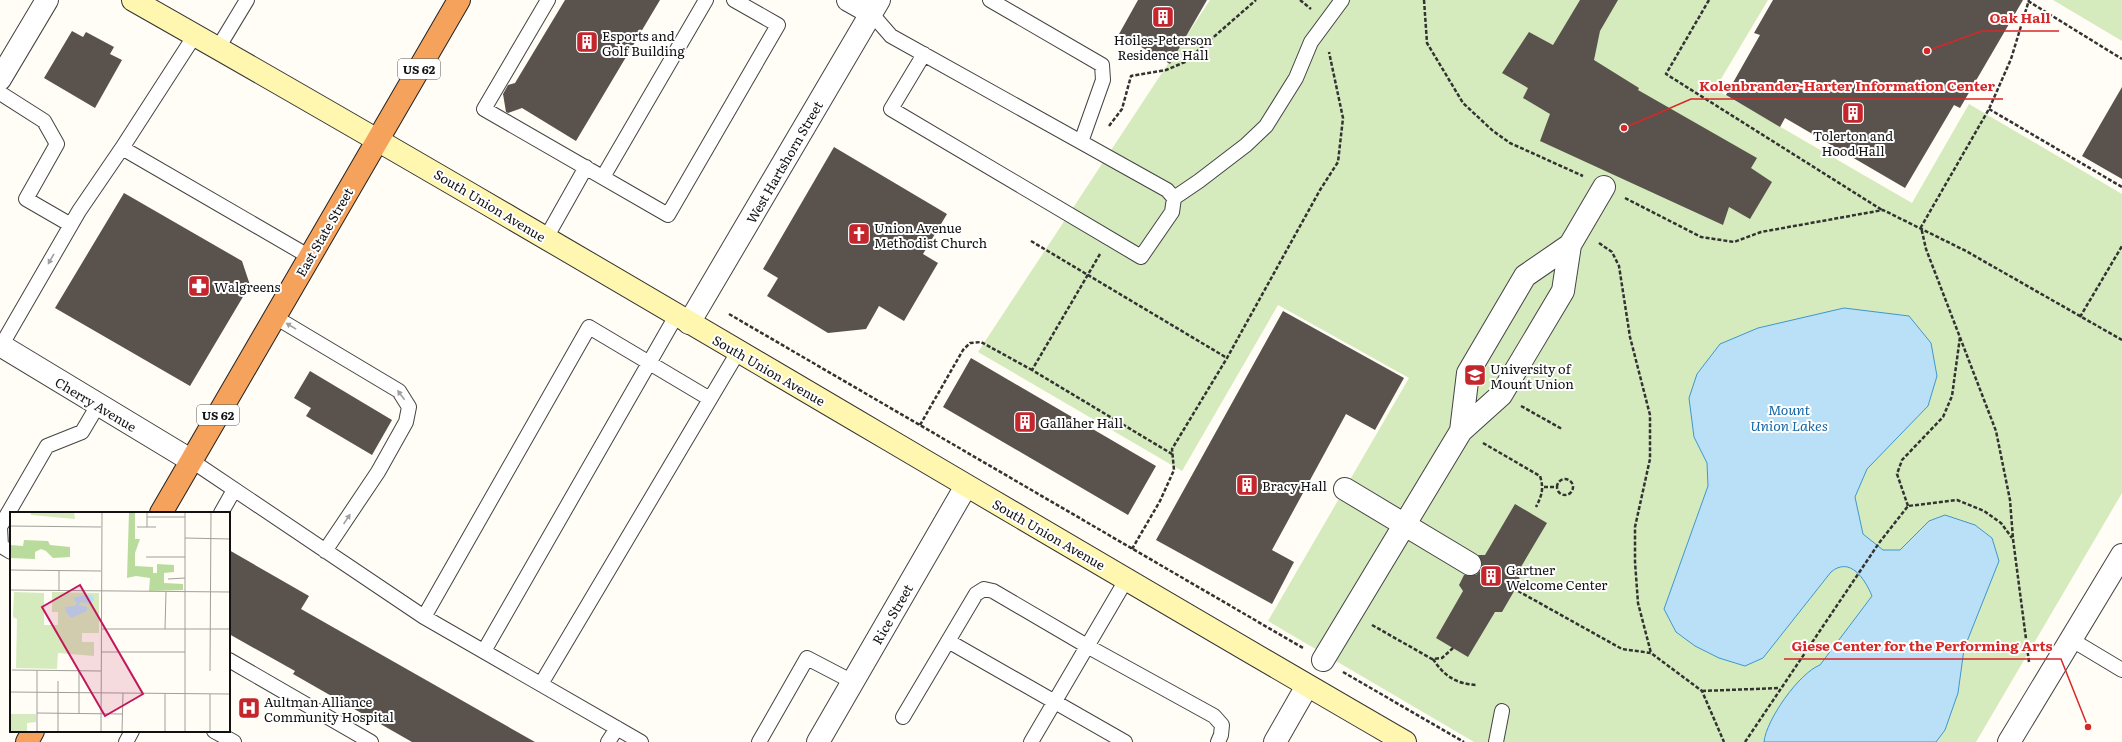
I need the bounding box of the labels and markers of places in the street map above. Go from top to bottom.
building icon: Hoiles-Peterson Residence Hall [1150,4,1176,30]
callout: Oak Hall [1982,5,2059,31]
place label: Esports and Golf Building [602,26,685,60]
building icon: Esports and Golf Building [574,29,600,55]
place label: Hoiles-Peterson Residence Hall [1114,30,1213,64]
callout: Kolenbrander-Harter Information Center [1691,73,2003,99]
building icon: Tolerton and Hood Hall [1840,100,1866,126]
place label: Tolerton and Hood Hall [1813,126,1893,160]
place label: Union Avenue Methodist Church [874,218,988,252]
church icon: Union Avenue Methodist Church [846,221,872,247]
pharmacy icon: Walgreens [186,273,212,299]
place label: Walgreens [214,277,280,296]
place label: University of Mount Union [1490,359,1574,393]
school or university icon: University of Mount Union [1462,362,1488,388]
building icon: Gallaher Hall [1012,409,1038,435]
place label: Gallaher Hall [1040,413,1124,432]
building icon: Bracy Hall [1234,472,1260,498]
place label: Bracy Hall [1262,476,1328,495]
place label: Gartner Welcome Center [1506,560,1608,594]
building icon: Gartner Welcome Center [1478,563,1504,589]
callout: Giese Center for the Performing Arts [1784,633,2061,659]
place label: Aultman Alliance Community Hospital [264,692,395,726]
hospital icon: Aultman Alliance Community Hospital [236,695,262,721]

